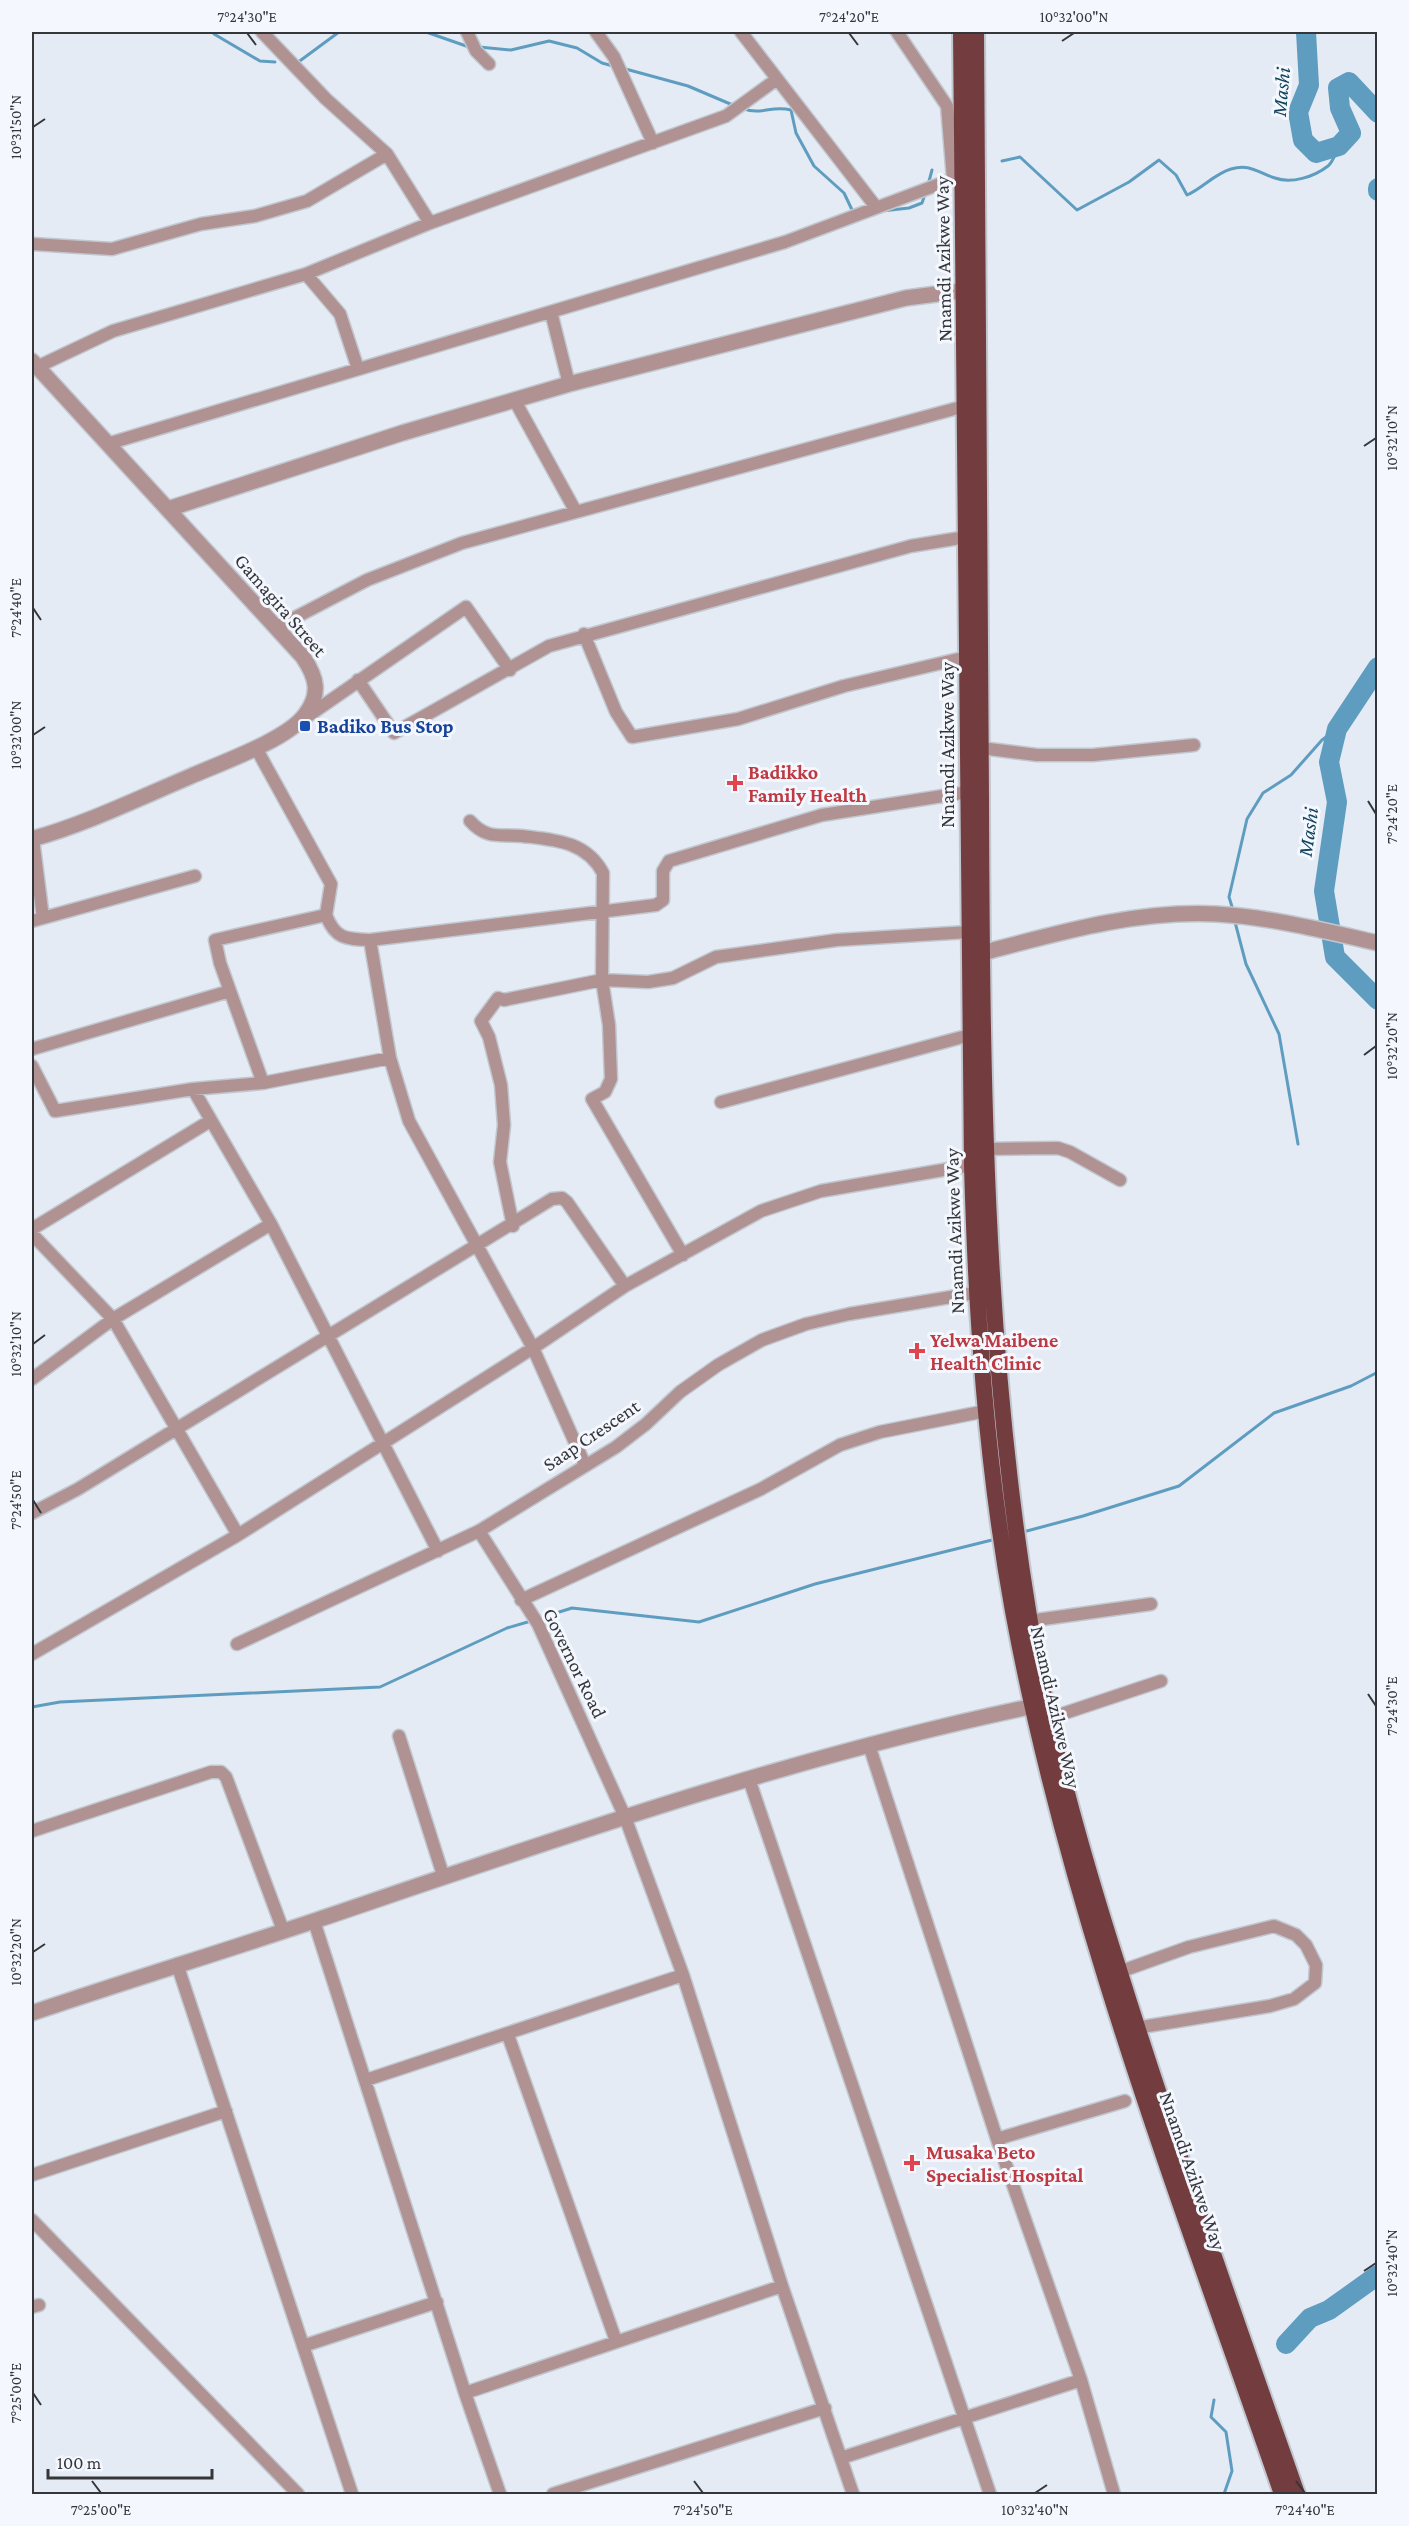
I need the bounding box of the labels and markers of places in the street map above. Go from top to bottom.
place label: Badiko Bus Stop [317,715,454,737]
marker: Badiko Bus Stop [298,719,312,733]
place label: Badikko Family Health [748,761,868,806]
marker: Badikko Family Health [726,774,744,792]
place label: Yelwa Maibene Health Clinic [930,1329,1058,1374]
marker: Yelwa Maibene Health Clinic [908,1342,926,1360]
place label: Musaka Beto Specialist Hospital [926,2141,1084,2186]
marker: Musaka Beto Specialist Hospital [903,2154,921,2172]

